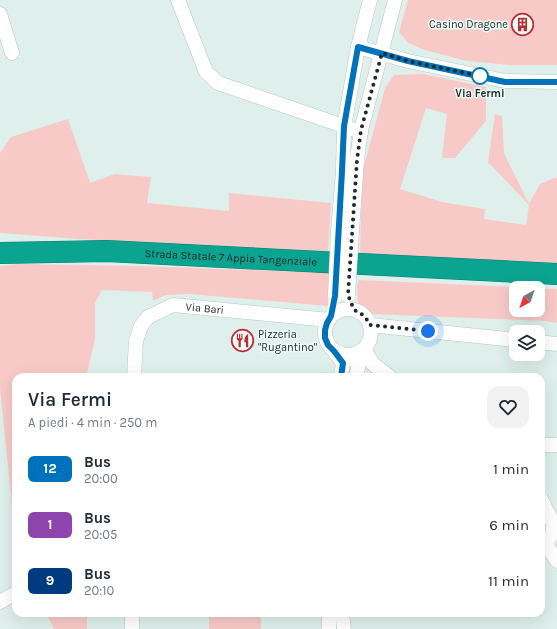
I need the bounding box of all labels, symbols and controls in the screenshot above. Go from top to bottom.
building icon: Casino Dragone [510,11,536,37]
place label: Casino Dragone [429,18,508,31]
marker: Via Fermi [471,67,489,85]
place label: Via Fermi [455,87,505,100]
street label: Strada Statale 7 Appia Tangenziale [144,247,318,269]
north arrow [509,281,545,317]
map controls [509,281,545,361]
street label: Via Bari [185,300,225,317]
your location [418,321,438,341]
button: layers [509,325,545,361]
restaurant icon: Pizzeria "Rugantino" [230,327,256,353]
place label: Pizzeria "Rugantino" [258,328,318,354]
button: heart [487,386,529,428]
text: Via Fermi [28,389,112,411]
text: A piedi · 4 min · 250 m [28,415,157,430]
text: Bus [84,453,111,471]
text: 12 [43,460,57,477]
text: 1 min [493,460,529,478]
text: 20:00 [84,471,118,486]
text: Bus [84,509,111,527]
text: 1 [48,516,53,533]
text: 6 min [489,516,529,534]
text: 20:05 [84,527,117,542]
text: Bus [84,565,111,583]
text: 9 [46,572,54,589]
text: 11 min [488,572,529,590]
text: 20:10 [84,583,114,598]

